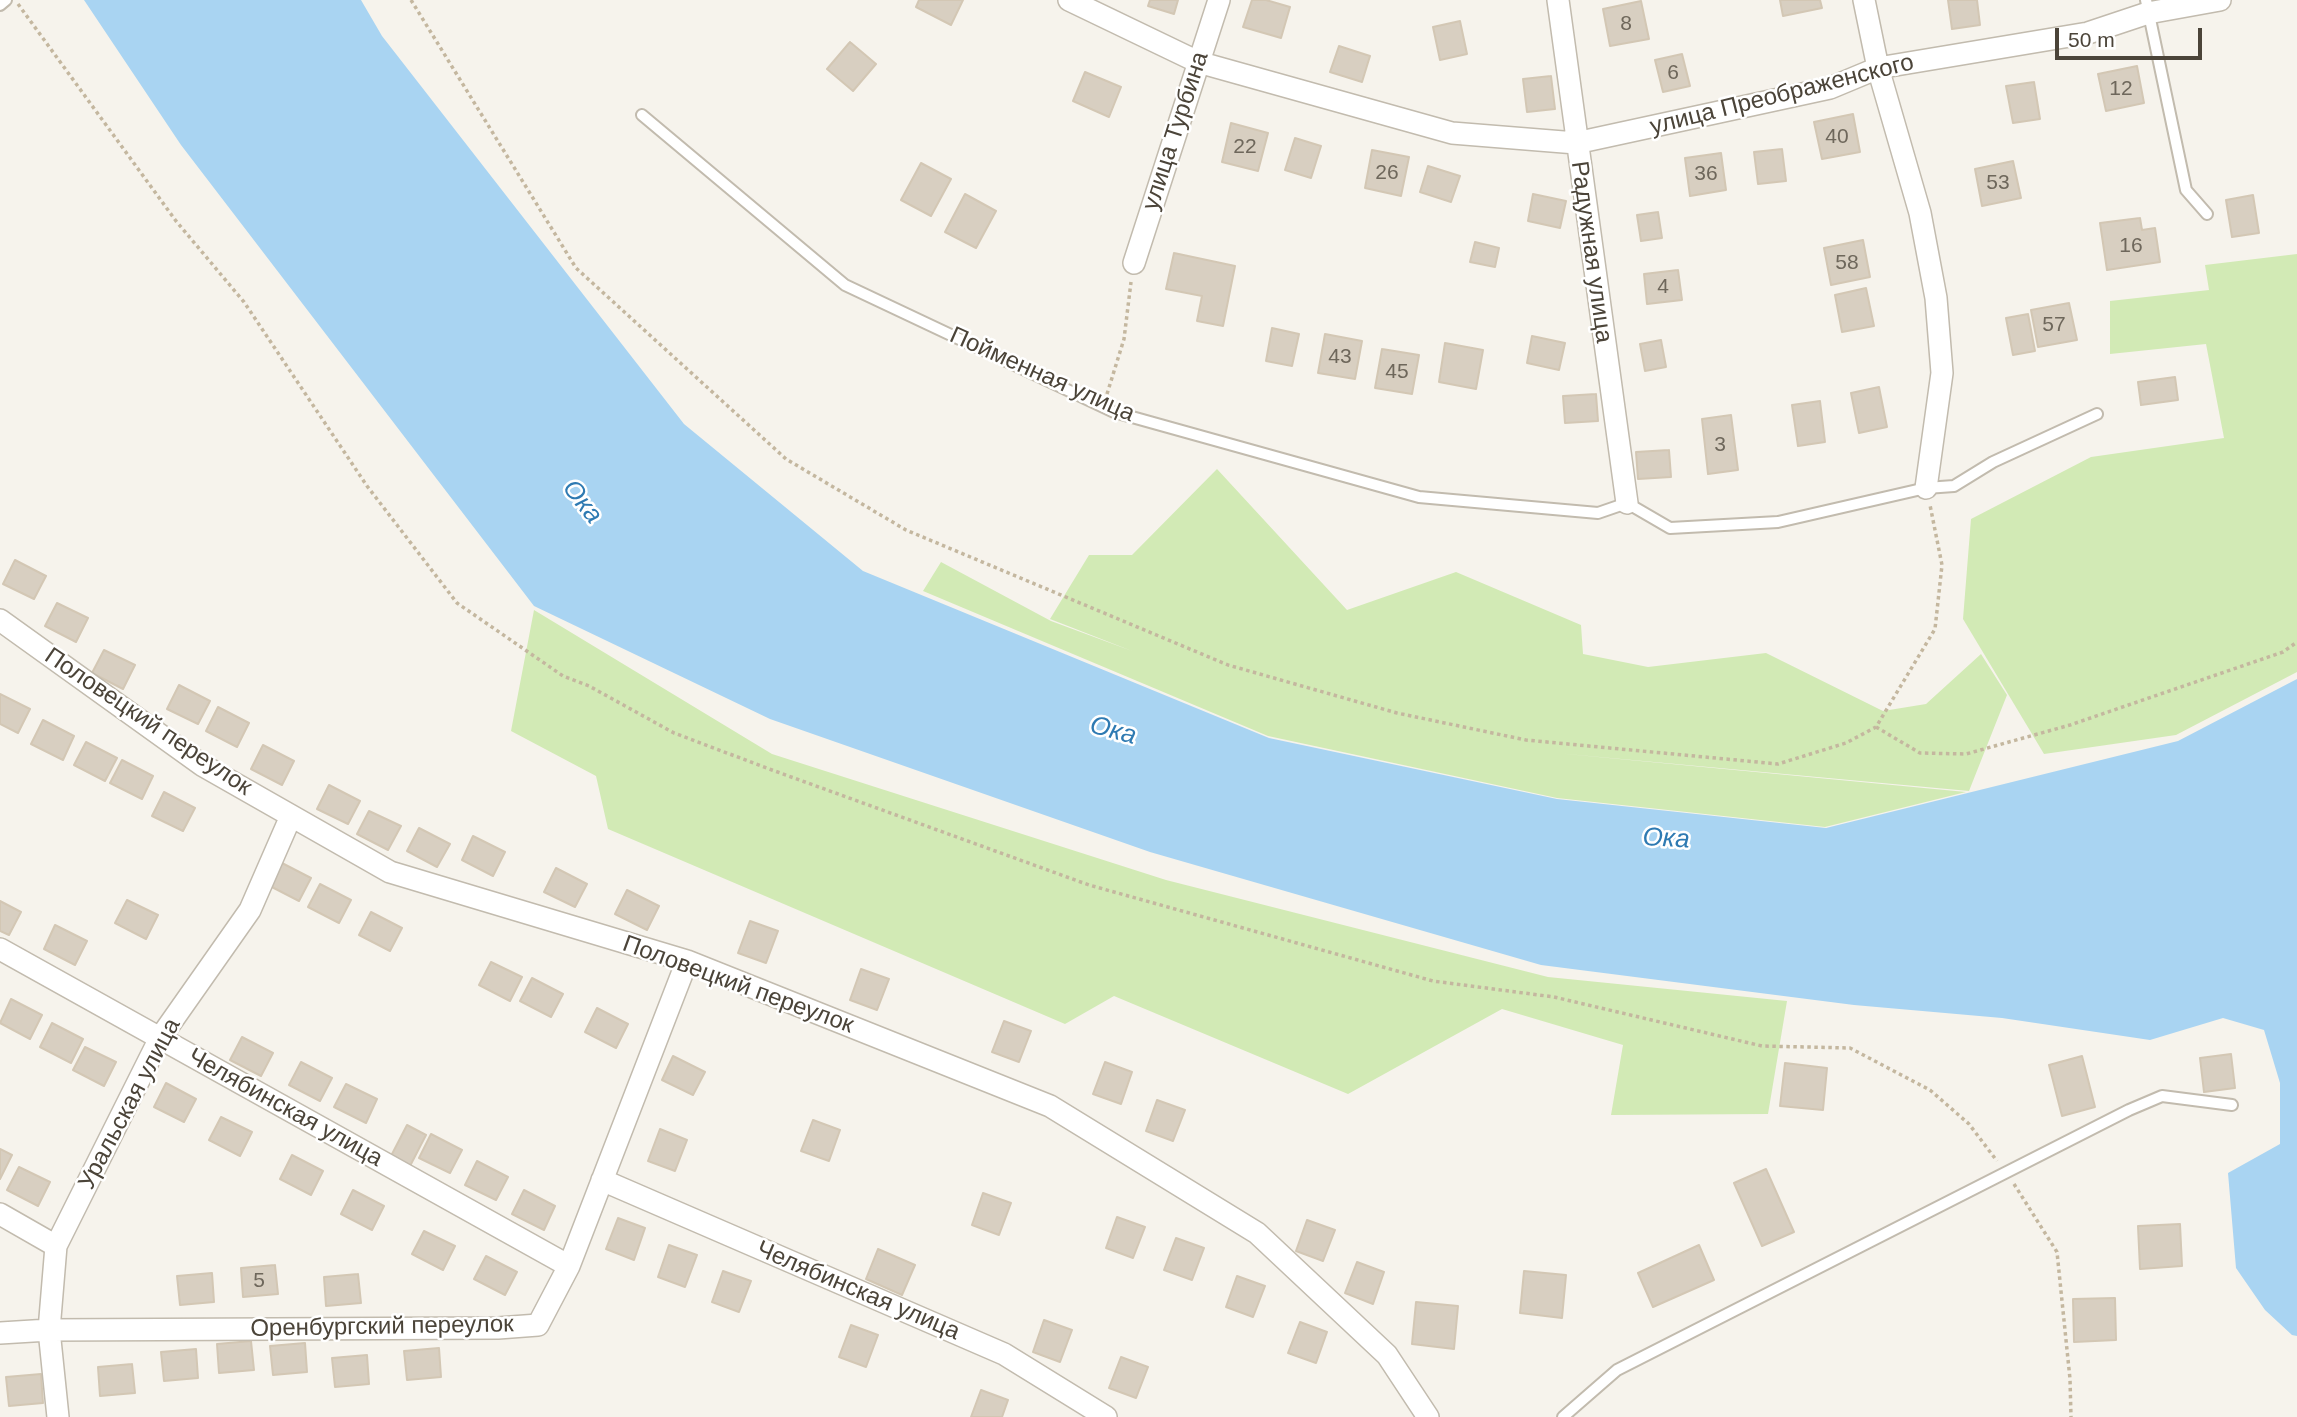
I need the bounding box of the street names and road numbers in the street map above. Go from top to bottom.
street label: улица Турбина [1137,48,1215,214]
street label: улица Преображенского [1647,48,1917,142]
street label: Радужная улица [1564,159,1618,345]
street label: Пойменная улица [945,321,1139,429]
street label: Половецкий переулок [39,642,257,802]
street label: Половецкий переулок [619,930,857,1040]
street label: Уральская улица [73,1014,187,1194]
street label: Челябинская улица [183,1043,387,1173]
street label: Челябинская улица [752,1235,964,1347]
street label: Оренбургский переулок [250,1310,514,1344]

